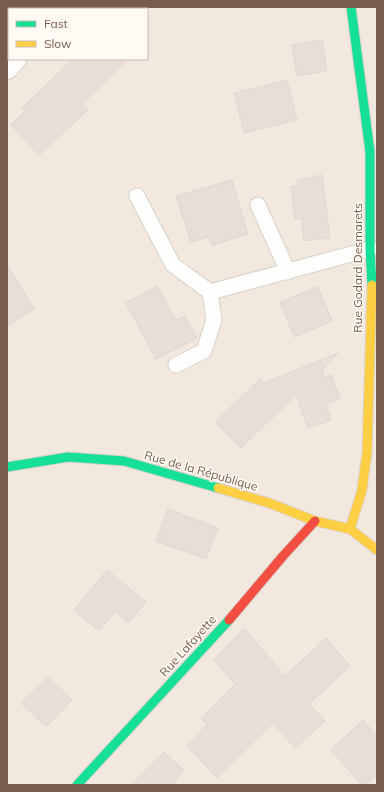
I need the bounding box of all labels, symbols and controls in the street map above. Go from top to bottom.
legend [8,8,148,60]
text: Fast [44,16,68,31]
text: Slow [44,36,72,51]
street label: Rue Godard Desmarets [350,203,365,333]
street label: Rue de la République [143,447,260,494]
street label: Rue Lafayette [156,612,219,679]

